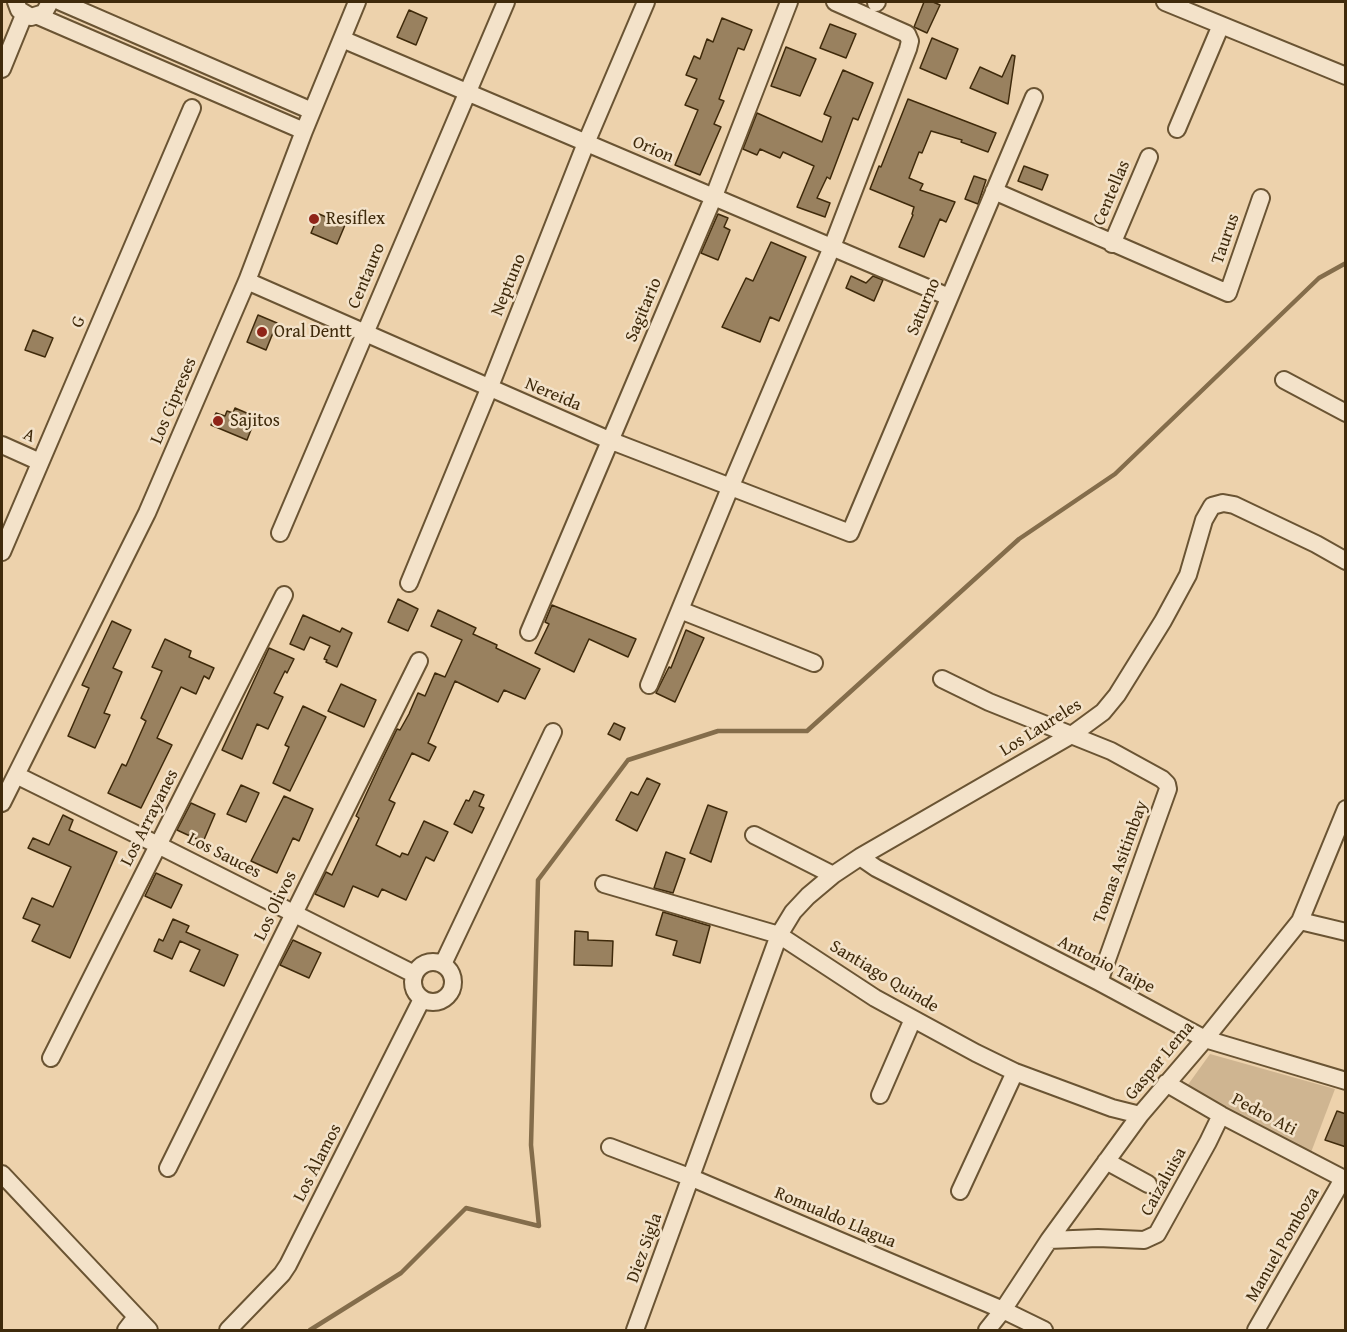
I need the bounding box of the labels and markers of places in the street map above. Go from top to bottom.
place label: Resiflex [326,208,385,230]
marker: Resiflex [307,212,321,226]
place label: Oral Dentt [274,321,352,343]
marker: Oral Dentt [255,325,269,339]
place label: Sajitos [230,410,280,432]
marker: Sajitos [211,414,225,428]

